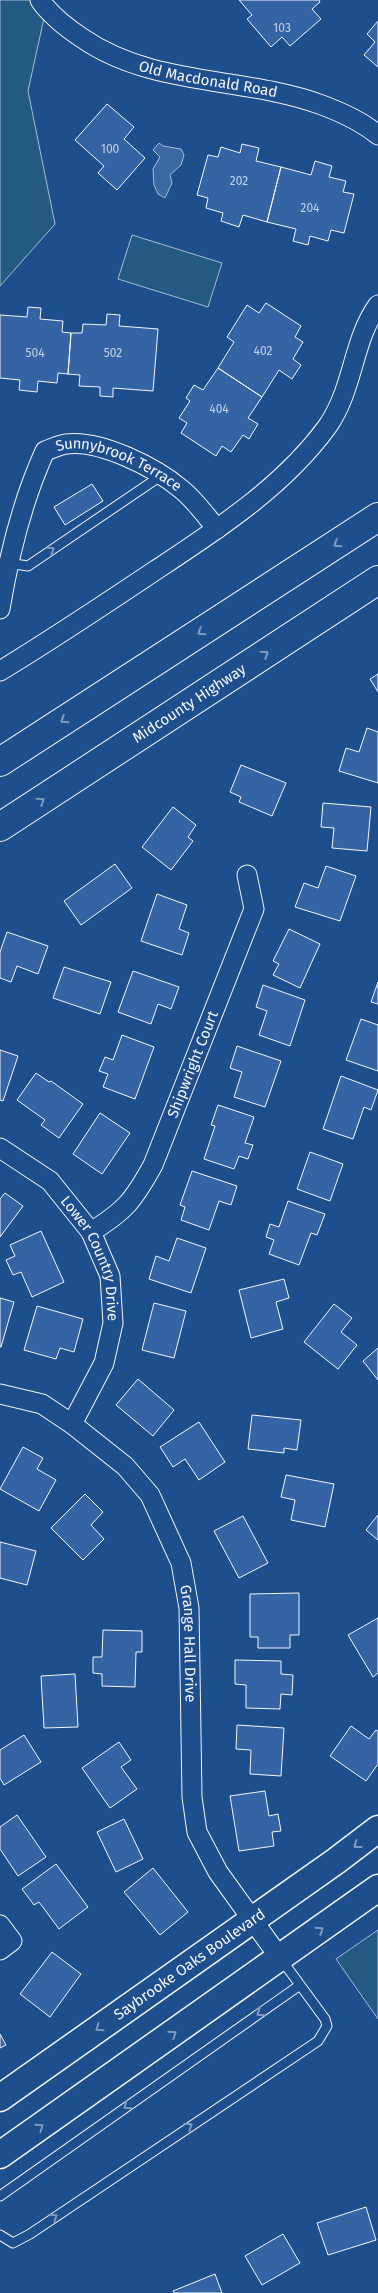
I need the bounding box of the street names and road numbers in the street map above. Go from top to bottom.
street label: Old Macdonald Road [137,57,279,101]
street label: Sunnybrook Terrace [53,434,185,495]
street label: Midcounty Highway [129,659,250,747]
street label: Shipwright Court [163,1008,222,1121]
street label: Lower Country Drive [57,1192,122,1322]
street label: Grange Hall Drive [176,1583,199,1702]
street label: Saybrooke Oaks Boulevard [111,1905,269,2024]

